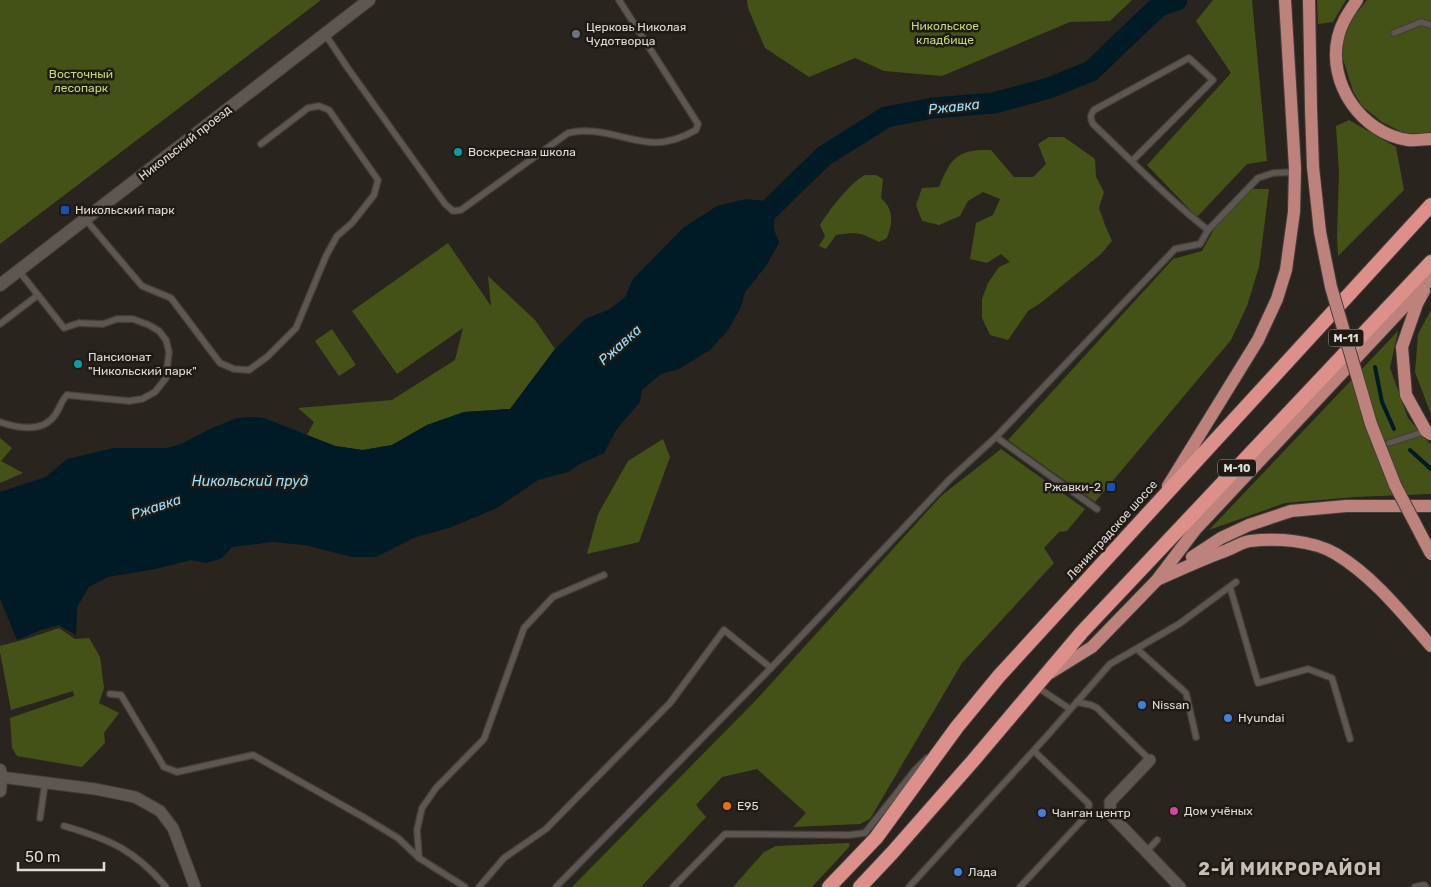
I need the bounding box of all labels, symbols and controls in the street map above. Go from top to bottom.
park label: Никольское кладбище [911,19,979,47]
place label: Церковь Николая Чудотворца [586,20,686,48]
marker: Церковь Николая Чудотворца [570,28,582,40]
park label: Восточный лесопарк [49,67,113,95]
water label: Ржавка [927,96,981,118]
street label: Никольский проезд [136,103,234,183]
place label: Воскресная школа [468,145,576,159]
marker: Воскресная школа [452,146,464,158]
place label: Никольский парк [75,203,175,217]
marker: Никольский парк [59,204,71,216]
water label: Ржавка [595,321,645,369]
road number: М-11 [1328,329,1364,346]
place label: Пансионат "Никольский парк" [88,350,197,378]
marker: Пансионат "Никольский парк" [72,358,84,370]
road number: М-10 [1218,459,1256,476]
water label: Никольский пруд [192,473,308,490]
street label: Ленинградское шоссе [1064,477,1160,583]
place label: Ржавки-2 [1044,480,1101,494]
marker: Ржавки-2 [1105,481,1117,493]
water label: Ржавка [129,491,183,523]
place label: Nissan [1152,698,1189,712]
marker: Nissan [1136,699,1148,711]
place label: Hyundai [1238,711,1284,725]
marker: Hyundai [1222,712,1234,724]
place label: E95 [737,799,759,813]
marker: E95 [721,800,733,812]
place label: Дом учёных [1184,804,1253,818]
marker: Дом учёных [1168,805,1180,817]
place label: Чанган центр [1052,806,1131,820]
marker: Чанган центр [1036,807,1048,819]
scale bar [18,840,104,872]
text: 50 m [25,848,60,866]
district label: 2-Й МИКРОРАЙОН [1198,858,1382,880]
place label: Лада [968,865,997,879]
marker: Лада [952,866,964,878]

